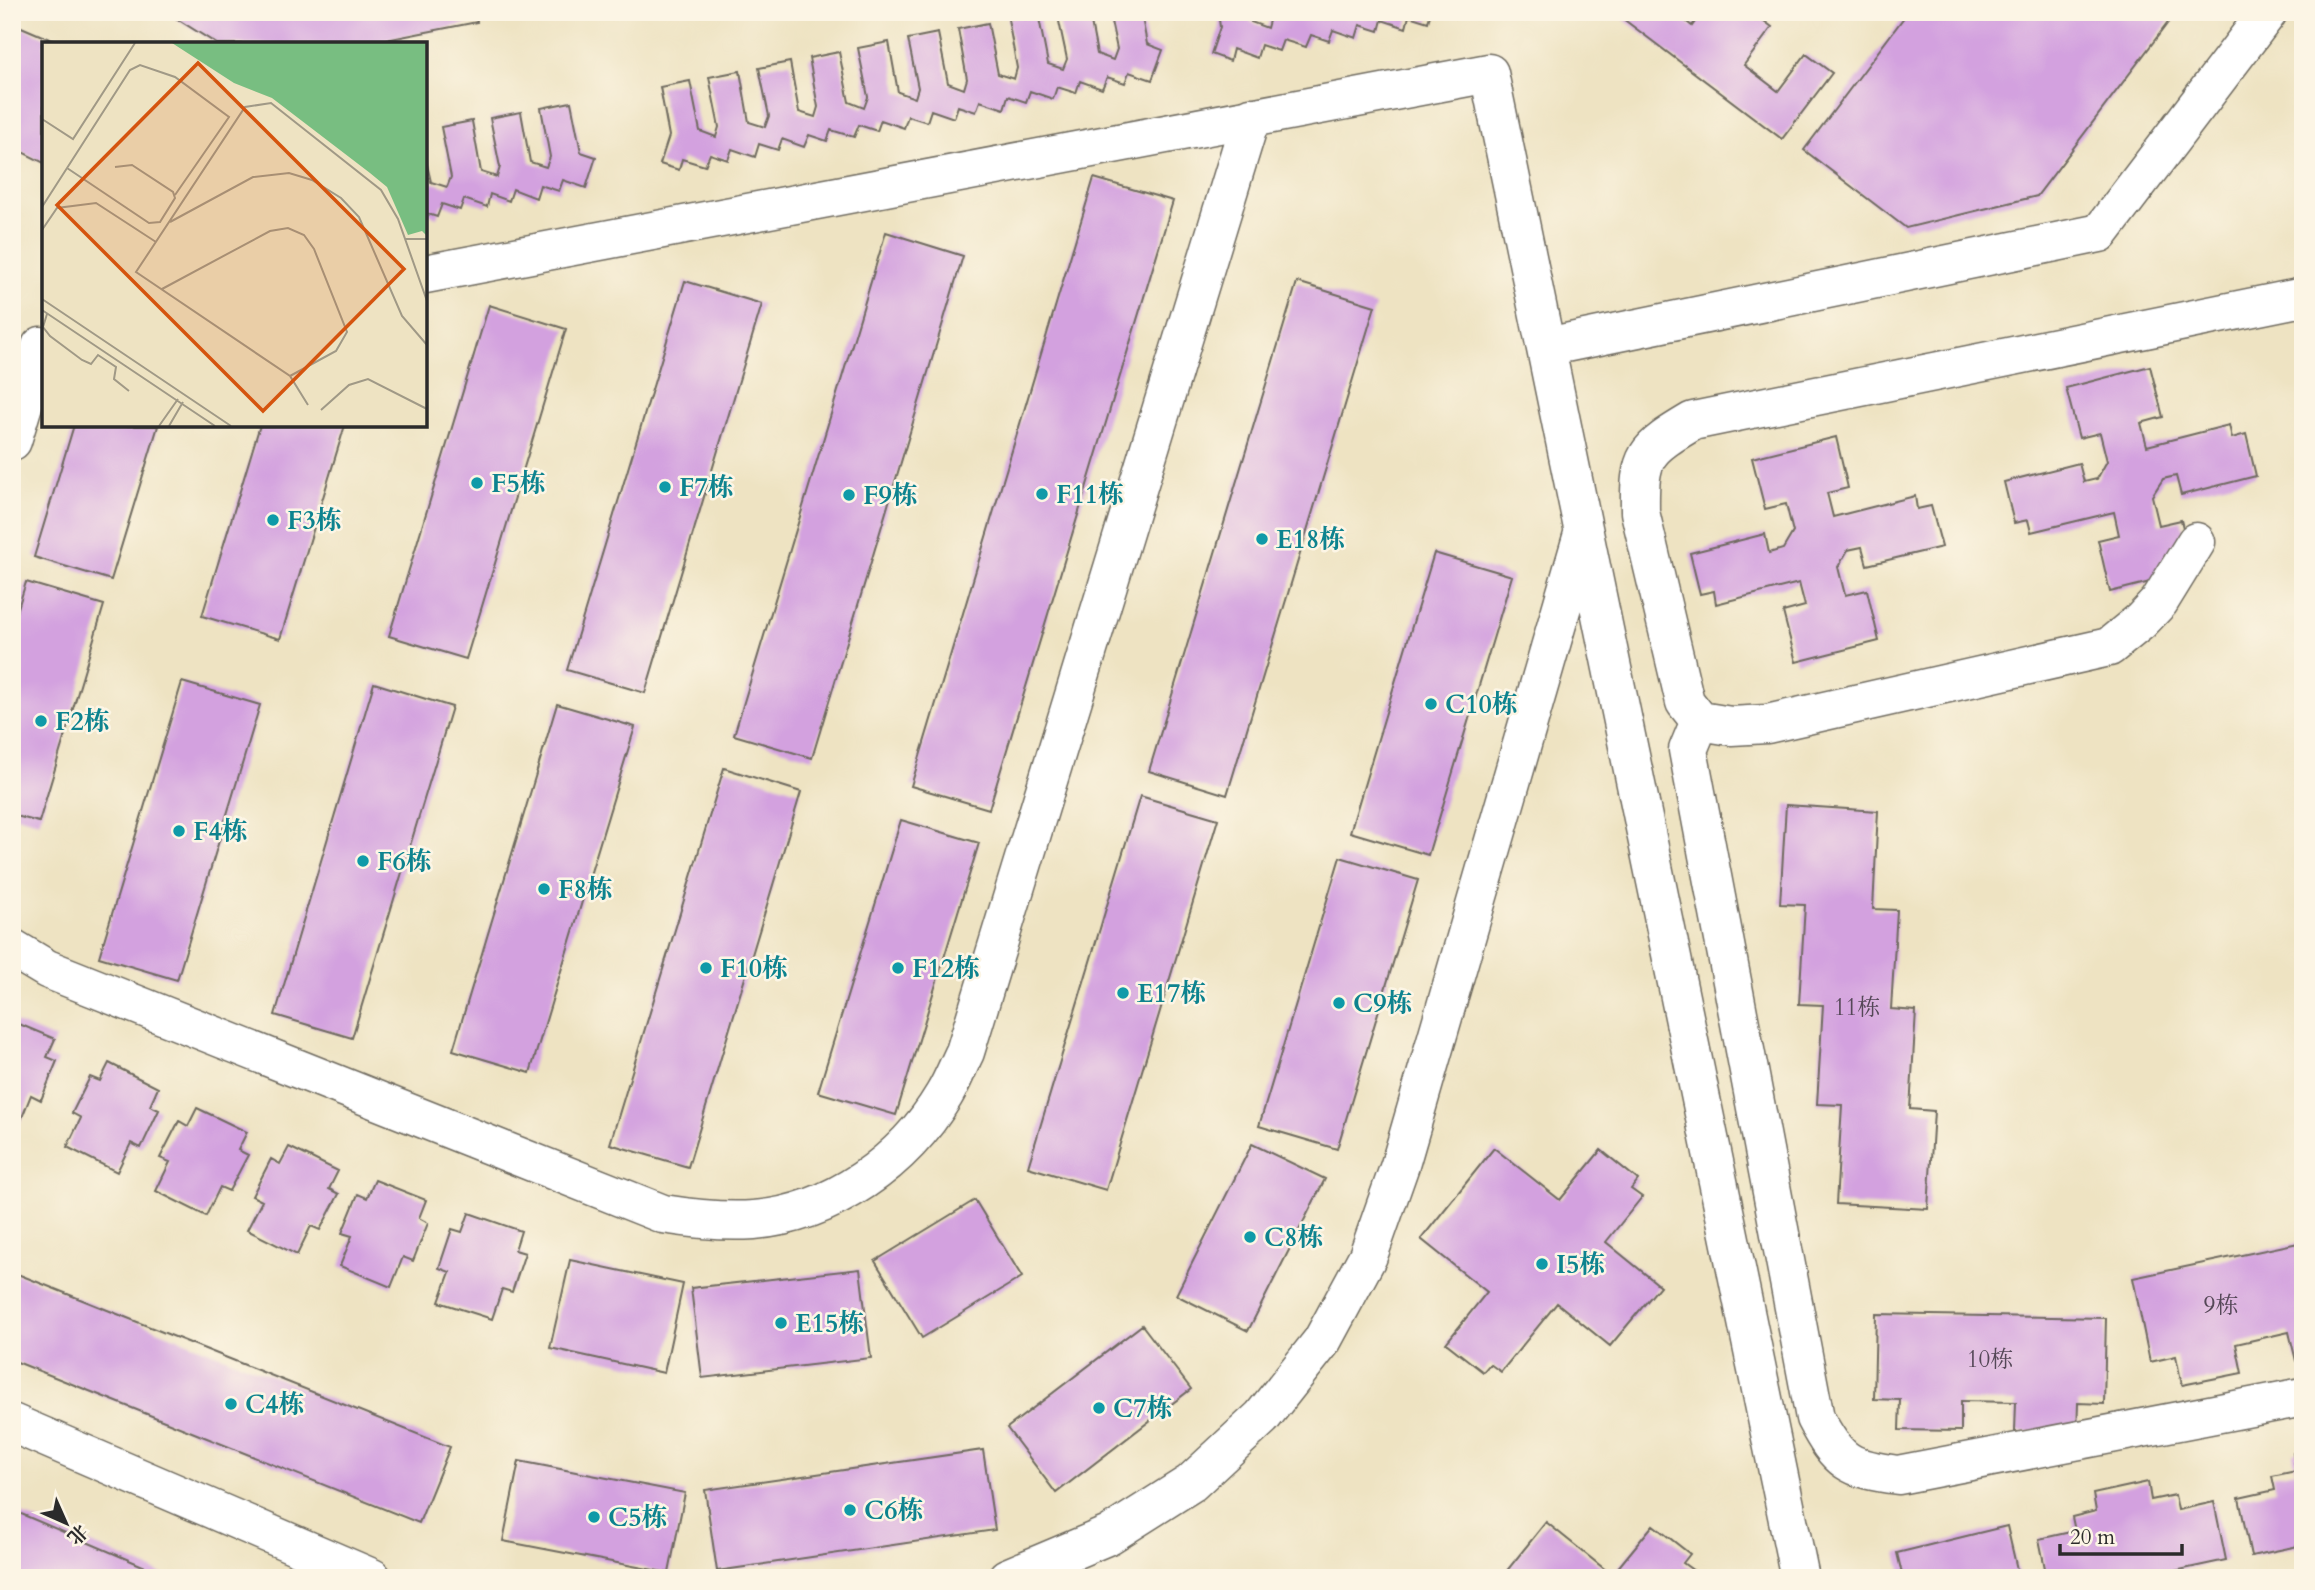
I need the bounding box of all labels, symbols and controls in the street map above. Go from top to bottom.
inset map [42,42,427,427]
place label: F5栋 [491,466,546,501]
place label: F7栋 [679,470,734,505]
marker: F5栋 [469,475,485,491]
place label: F11栋 [1056,477,1124,512]
place label: F9栋 [863,478,918,513]
marker: F7栋 [657,479,673,495]
marker: F11栋 [1034,486,1050,502]
marker: F9栋 [841,487,857,503]
place label: F3栋 [287,503,342,538]
marker: F3栋 [265,512,281,528]
place label: E18栋 [1276,522,1345,557]
marker: E18栋 [1254,531,1270,547]
place label: C10栋 [1445,687,1518,722]
marker: C10栋 [1423,696,1439,712]
place label: F2栋 [55,704,110,739]
marker: F2栋 [33,713,49,729]
place label: F4栋 [193,814,248,849]
marker: F4栋 [171,823,187,839]
place label: F6栋 [377,844,432,879]
marker: F6栋 [355,853,371,869]
place label: F8栋 [558,872,613,907]
marker: F8栋 [536,881,552,897]
place label: F10栋 [720,951,788,986]
place label: F12栋 [912,951,980,986]
marker: F10栋 [698,960,714,976]
marker: F12栋 [890,960,906,976]
place label: E17栋 [1137,976,1206,1011]
marker: E17栋 [1115,985,1131,1001]
place label: C9栋 [1353,986,1413,1021]
house number: 11栋 [1834,992,1880,1023]
marker: C9栋 [1331,995,1347,1011]
place label: C8栋 [1264,1220,1324,1255]
marker: C8栋 [1242,1229,1258,1245]
place label: I5栋 [1556,1247,1605,1282]
marker: I5栋 [1534,1256,1550,1272]
house number: 9栋 [2204,1290,2238,1321]
place label: E15栋 [795,1306,864,1341]
marker: E15栋 [773,1315,789,1331]
house number: 10栋 [1967,1344,2013,1375]
place label: C4栋 [245,1387,305,1422]
place label: C7栋 [1113,1391,1173,1426]
marker: C4栋 [223,1396,239,1412]
marker: C7栋 [1091,1400,1107,1416]
north arrow [32,1488,102,1558]
place label: C6栋 [864,1493,924,1528]
place label: C5栋 [608,1500,668,1535]
marker: C6栋 [842,1502,858,1518]
marker: C5栋 [586,1509,602,1525]
scale bar [2060,1513,2182,1557]
text: 北 [61,1518,93,1550]
text: 20 m [2070,1523,2115,1552]

